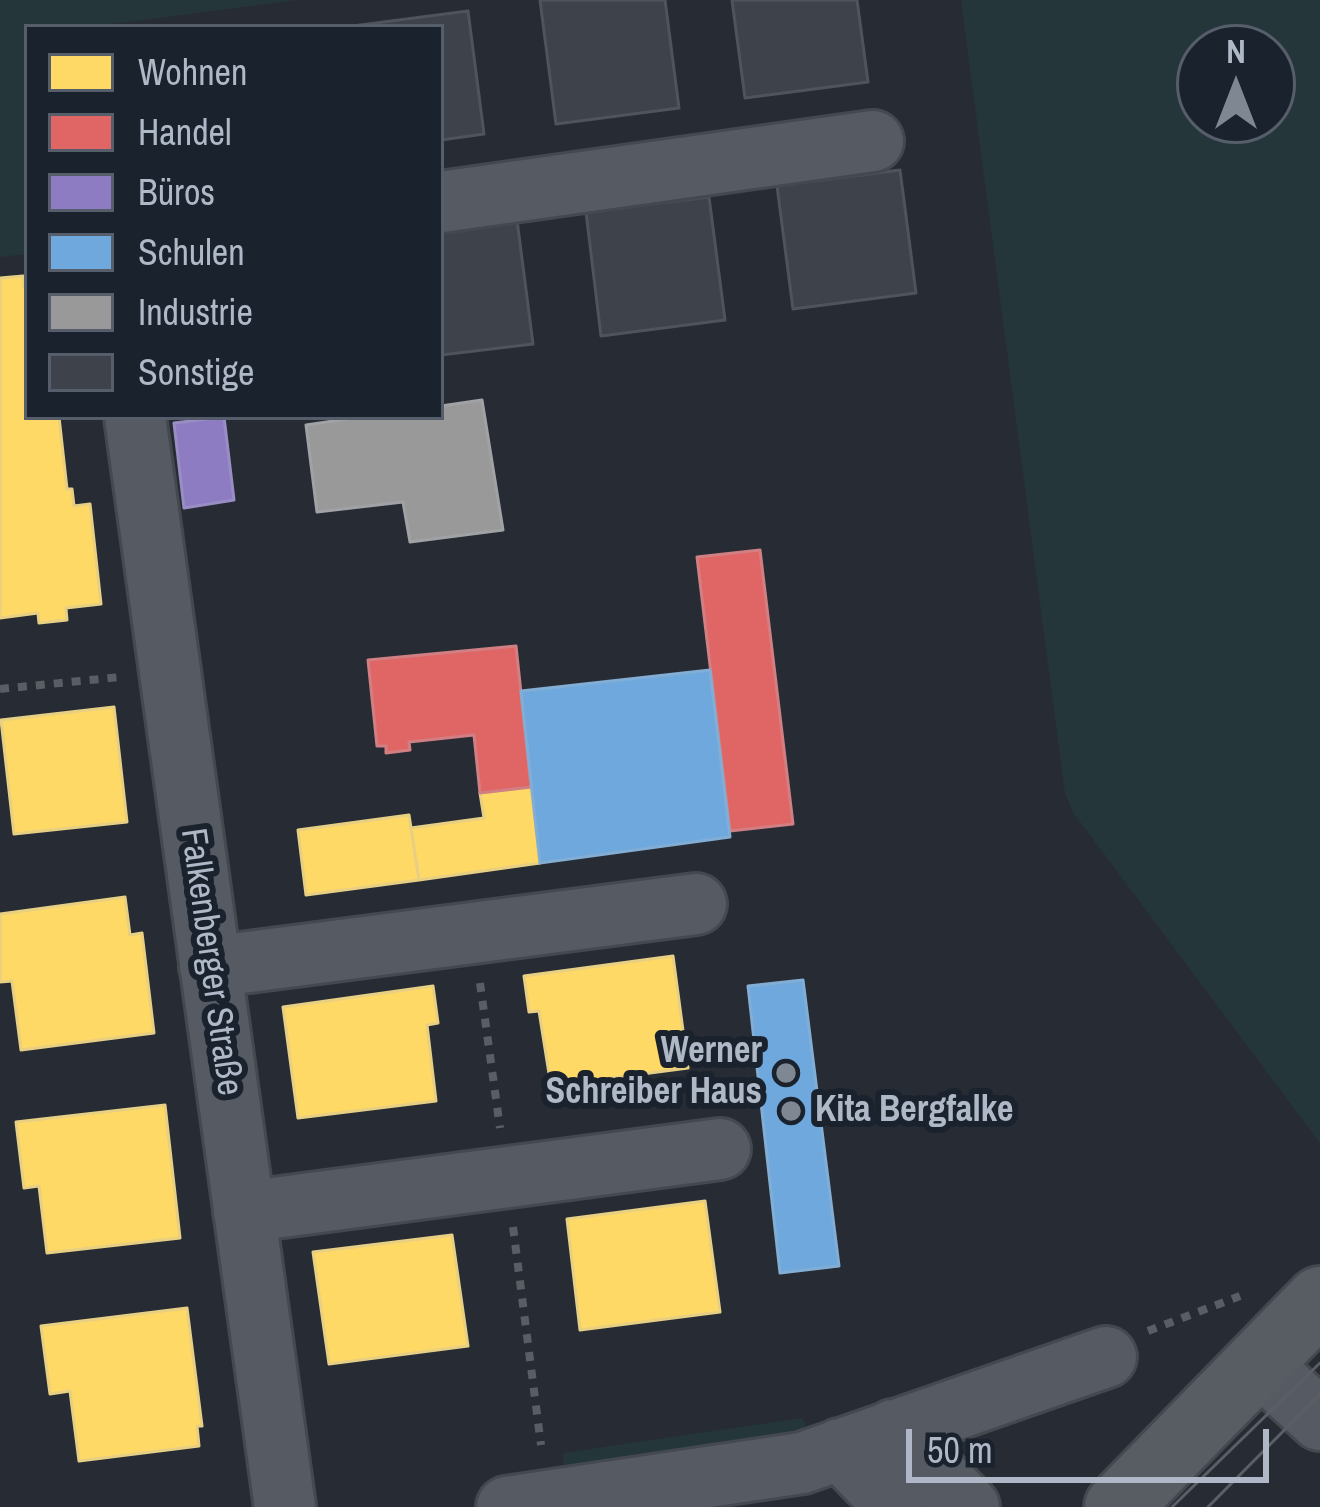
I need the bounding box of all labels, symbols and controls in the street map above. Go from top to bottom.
legend [24,24,444,420]
north arrow [1176,24,1296,144]
text: N [1226,29,1246,73]
text: Wohnen [138,48,247,96]
text: Handel [138,108,232,156]
text: Büros [138,168,215,216]
text: Schulen [138,228,245,276]
text: Industrie [138,288,253,336]
text: Sonstige [138,348,255,396]
street label: Falkenberger Straße [170,826,250,1098]
place label: Werner Schreiber Haus [545,1030,762,1115]
marker: Werner Schreiber Haus [773,1060,799,1086]
place label: Kita Bergfalke [815,1089,1014,1133]
marker: Kita Bergfalke [778,1098,804,1124]
scale bar [912,1405,1275,1479]
text: 50 m [927,1426,993,1474]

